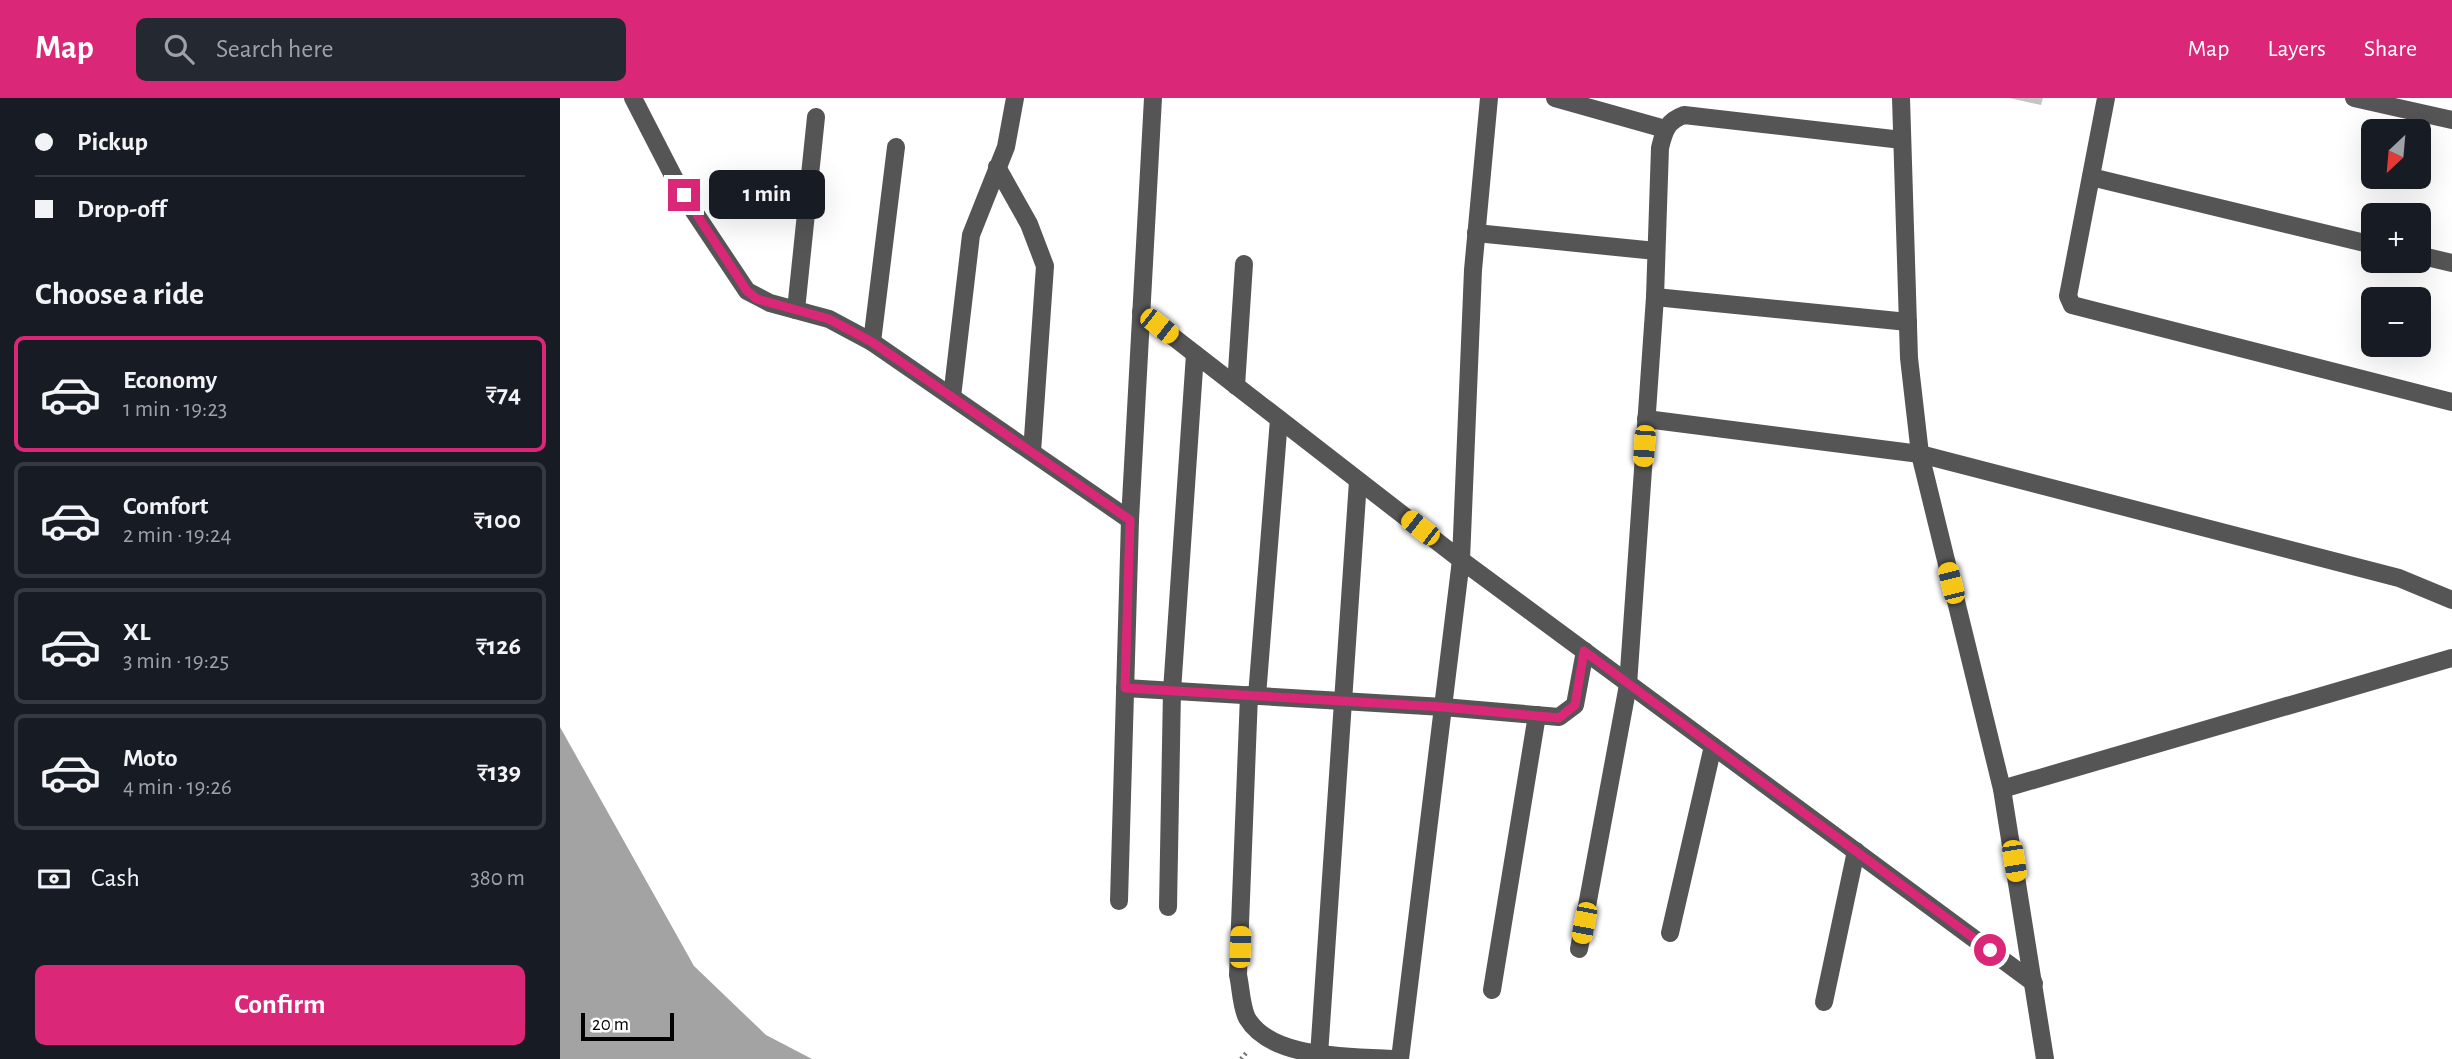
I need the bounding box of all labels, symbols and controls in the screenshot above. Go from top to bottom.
search box [136,18,626,81]
icon: search [160,30,198,68]
text: Map [35,32,94,65]
text: Search here [216,36,334,62]
text: Map [2187,37,2229,61]
text: Layers [2267,37,2326,61]
text: Share [2364,37,2417,61]
north arrow [2361,119,2431,189]
map controls [2361,119,2431,357]
text: Pickup [77,129,148,155]
callout: 1 min [708,170,824,220]
route end [668,179,700,211]
text: 1 min [743,183,791,206]
text: Drop-off [77,196,166,222]
button: + [2361,203,2431,273]
text: Choose a ride [35,278,204,310]
button: − [2361,287,2431,357]
car [1136,305,1183,347]
icon: car [39,363,102,426]
text: Economy [123,367,217,393]
text: ₹74 [486,381,521,407]
text: 1 min · 19:23 [123,398,227,421]
car [1633,424,1656,468]
icon: car [39,489,102,552]
text: Comfort [123,493,208,519]
text: ₹100 [474,507,521,533]
car [1397,507,1444,549]
text: 2 min · 19:24 [123,524,231,547]
car [1936,560,1967,606]
icon: car [39,615,102,678]
text: XL [123,619,150,645]
text: ₹126 [476,633,521,659]
text: 3 min · 19:25 [123,650,229,673]
icon: car [39,741,102,804]
text: Moto [123,745,178,771]
text: ₹139 [477,759,521,785]
text: 4 min · 19:26 [123,776,232,799]
car [2001,839,2028,883]
icon: cash [35,860,73,898]
text: Cash [91,865,140,891]
text: 380 m [470,867,525,890]
car [1570,900,1599,946]
car [1229,926,1252,968]
route start [1974,934,2006,966]
button: Confirm [35,965,525,1045]
scale bar [581,1010,674,1042]
text: 20 m [592,1015,629,1034]

